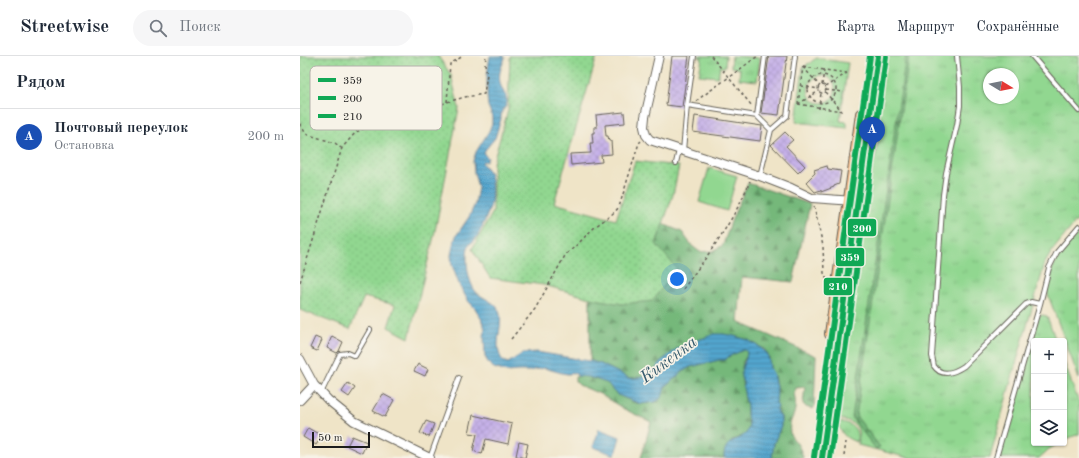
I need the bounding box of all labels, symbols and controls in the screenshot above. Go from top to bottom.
search box [133,10,413,46]
icon: search [147,17,169,39]
text: Streetwise [20,18,109,37]
text: Поиск [179,20,221,35]
text: Карта [837,20,875,34]
text: Маршрут [897,20,954,34]
text: Сохранённые [976,20,1059,34]
legend [310,66,442,130]
north arrow [983,68,1019,104]
text: Рядом [16,74,65,91]
text: 359 [343,76,362,87]
text: 200 [343,94,362,105]
text: 210 [343,112,362,123]
pin: A [859,117,885,150]
text: Почтовый переулок [54,121,188,136]
text: A [24,130,34,143]
text: 200 m [247,130,284,143]
text: Остановка [54,139,114,152]
line badge: 200 [847,218,877,237]
text: 200 [852,224,872,235]
line badge: 359 [835,247,865,267]
text: 359 [840,253,860,264]
your location [667,269,687,289]
line badge: 210 [823,277,853,296]
text: 210 [828,282,848,293]
water label: Кикенка [637,333,701,387]
map controls [1031,338,1067,446]
button: + [1031,338,1067,374]
button: − [1031,374,1067,410]
button: layers [1031,410,1067,446]
scale bar [312,430,370,449]
text: 50 m [318,433,343,444]

